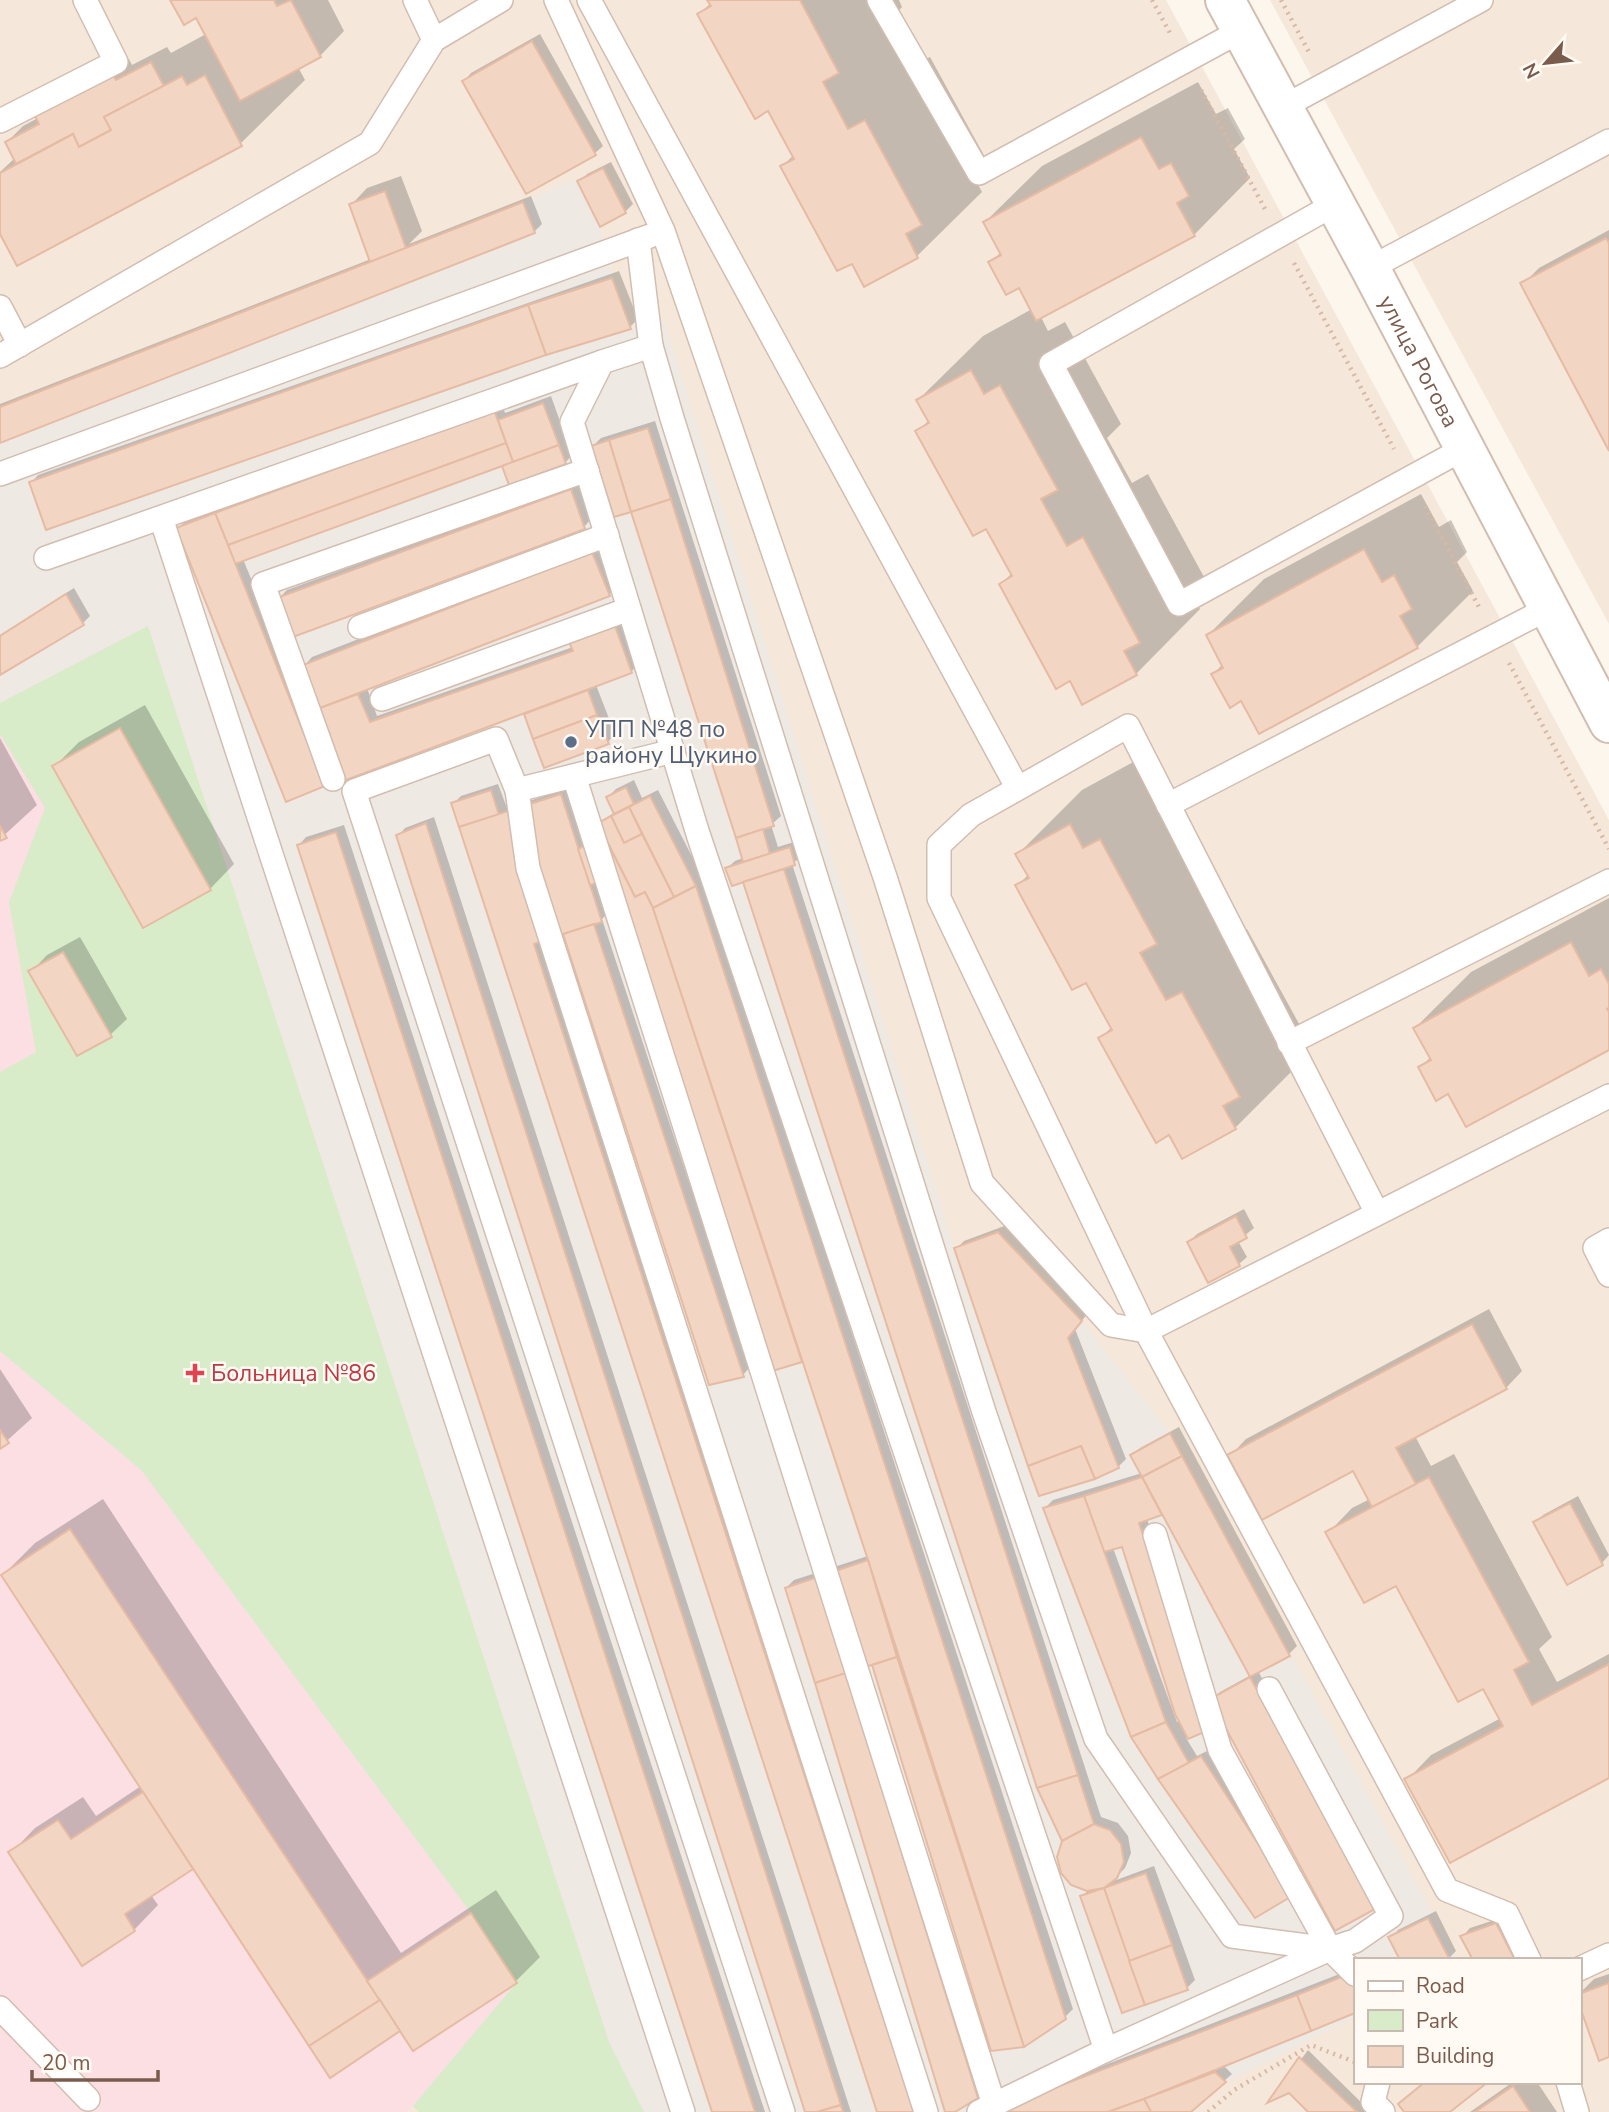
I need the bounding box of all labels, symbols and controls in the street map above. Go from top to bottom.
north arrow [1511,28,1581,98]
text: N [1517,58,1547,83]
street label: улица Рогова [1371,290,1466,433]
place label: УПП №48 по району Щукино [584,714,758,771]
marker: УПП №48 по району Щукино [563,734,579,750]
place label: Больница №86 [211,1358,376,1389]
marker: Больница №86 [185,1363,205,1383]
legend [1354,1958,1581,2084]
text: Road [1416,1972,1465,2000]
text: Park [1416,2007,1458,2035]
scale bar [32,2038,158,2082]
text: Building [1416,2042,1494,2070]
text: 20 m [42,2049,91,2077]

